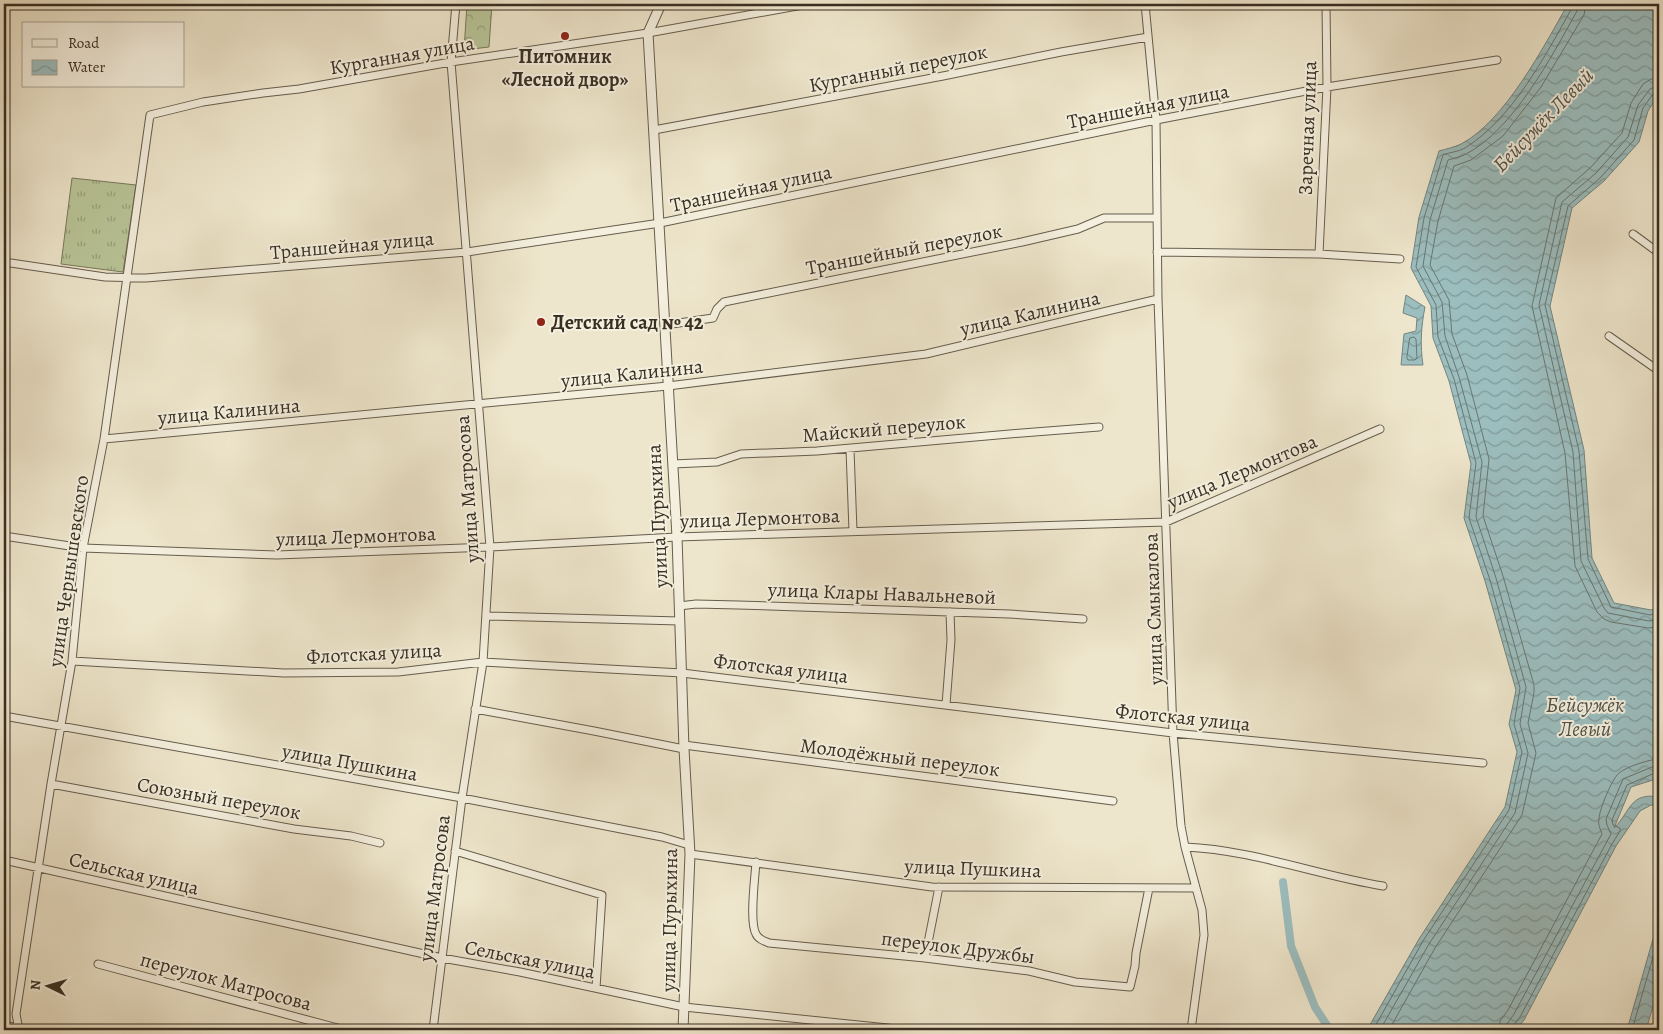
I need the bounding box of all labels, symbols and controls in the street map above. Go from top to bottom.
legend [22,22,185,88]
street label: Курганная улица [328,29,477,82]
marker: Питомник «Лесной двор» [559,30,571,42]
text: Road [68,33,100,53]
street label: Курганный переулок [807,38,990,99]
place label: Питомник «Лесной двор» [501,43,629,93]
text: Water [67,57,105,77]
street label: Заречная улица [1292,60,1323,196]
water label: Бейсужёк Левый [1486,62,1600,178]
street label: Траншейная улица [1065,77,1232,135]
street label: Траншейная улица [668,158,835,219]
street label: Траншейный переулок [804,217,1004,282]
street label: Траншейная улица [269,225,436,266]
street label: улица Калинина [957,284,1103,343]
place label: Детский сад № 42 [551,309,704,336]
marker: Детский сад № 42 [535,316,547,328]
street label: улица Калинина [559,353,705,394]
street label: улица Калинина [156,392,302,431]
street label: Майский переулок [801,408,967,449]
street label: улица Матросова [449,414,486,565]
street label: улица Лермонтова [1162,427,1322,516]
street label: улица Пурыхина [640,443,675,590]
street label: улица Чернышевского [42,473,95,670]
street label: улица Лермонтова [679,502,841,535]
street label: улица Лермонтова [275,520,437,553]
street label: улица Смыкалова [1137,532,1170,686]
street label: улица Клары Навальневой [766,576,996,611]
street label: Флотская улица [306,636,443,671]
street label: Флотская улица [712,647,851,690]
water label: Бейсужёк Левый [1546,691,1624,743]
street label: Флотская улица [1114,697,1253,738]
street label: Молодёжный переулок [799,732,1001,783]
street label: улица Пушкина [279,737,420,788]
street label: Союзный переулок [135,771,303,826]
street label: улица Матросова [412,812,457,964]
street label: Сельская улица [66,845,202,902]
street label: улица Пурыхина [655,847,684,993]
street label: улица Пушкина [903,853,1043,884]
street label: переулок Дружбы [880,925,1036,970]
street label: Сельская улица [462,934,598,986]
street label: переулок Матросова [137,946,315,1018]
north arrow [22,962,72,1012]
text: N [26,979,45,991]

